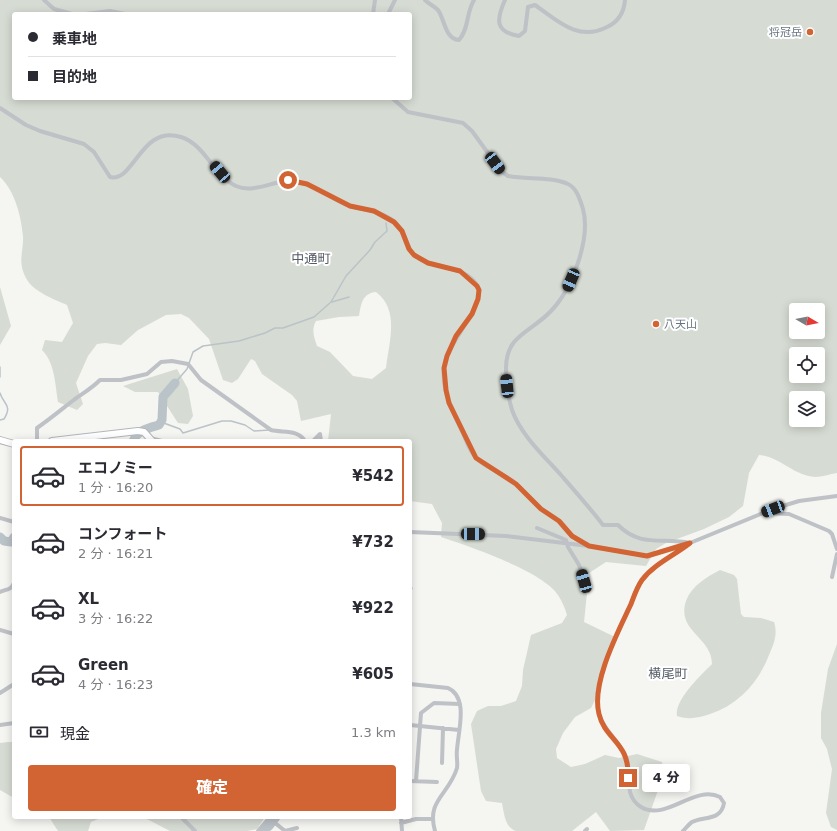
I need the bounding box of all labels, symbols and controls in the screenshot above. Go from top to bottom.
place label: 将冠岳 [769,26,802,39]
marker: 将冠岳 [805,27,815,37]
text: 乗車地 [52,30,97,48]
text: 目的地 [52,68,97,86]
car [483,150,507,176]
car [208,159,232,185]
route start [279,171,297,189]
district label: 中通町 [291,251,331,266]
car [561,267,581,293]
north arrow [789,303,825,339]
map controls [789,303,825,427]
place label: 八天山 [664,318,697,331]
marker: 八天山 [651,319,661,329]
button: locate [789,347,825,383]
car [500,373,514,399]
button: layers [789,391,825,427]
icon: car [30,458,66,494]
text: エコノミー [78,459,153,477]
text: ¥542 [352,467,394,485]
text: 1 分 · 16:20 [78,480,153,495]
car [760,499,786,519]
icon: car [30,524,66,560]
text: コンフォート [78,525,168,543]
car [461,528,485,540]
text: ¥732 [352,533,394,551]
text: 2 分 · 16:21 [78,546,153,561]
car [575,568,593,594]
icon: car [30,590,66,626]
text: XL [78,590,99,608]
text: ¥922 [352,599,394,617]
text: 3 分 · 16:22 [78,611,153,626]
icon: car [30,656,66,692]
text: Green [78,656,129,674]
text: ¥605 [352,665,394,683]
district label: 横尾町 [648,666,688,681]
text: 4 分 · 16:23 [78,677,153,692]
icon: cash [28,721,50,743]
text: 現金 [60,725,90,743]
text: 1.3 km [351,725,396,740]
callout: 4 分 [642,764,690,792]
button: 確定 [28,765,396,811]
route end [619,769,637,787]
text: 4 分 [653,770,679,785]

